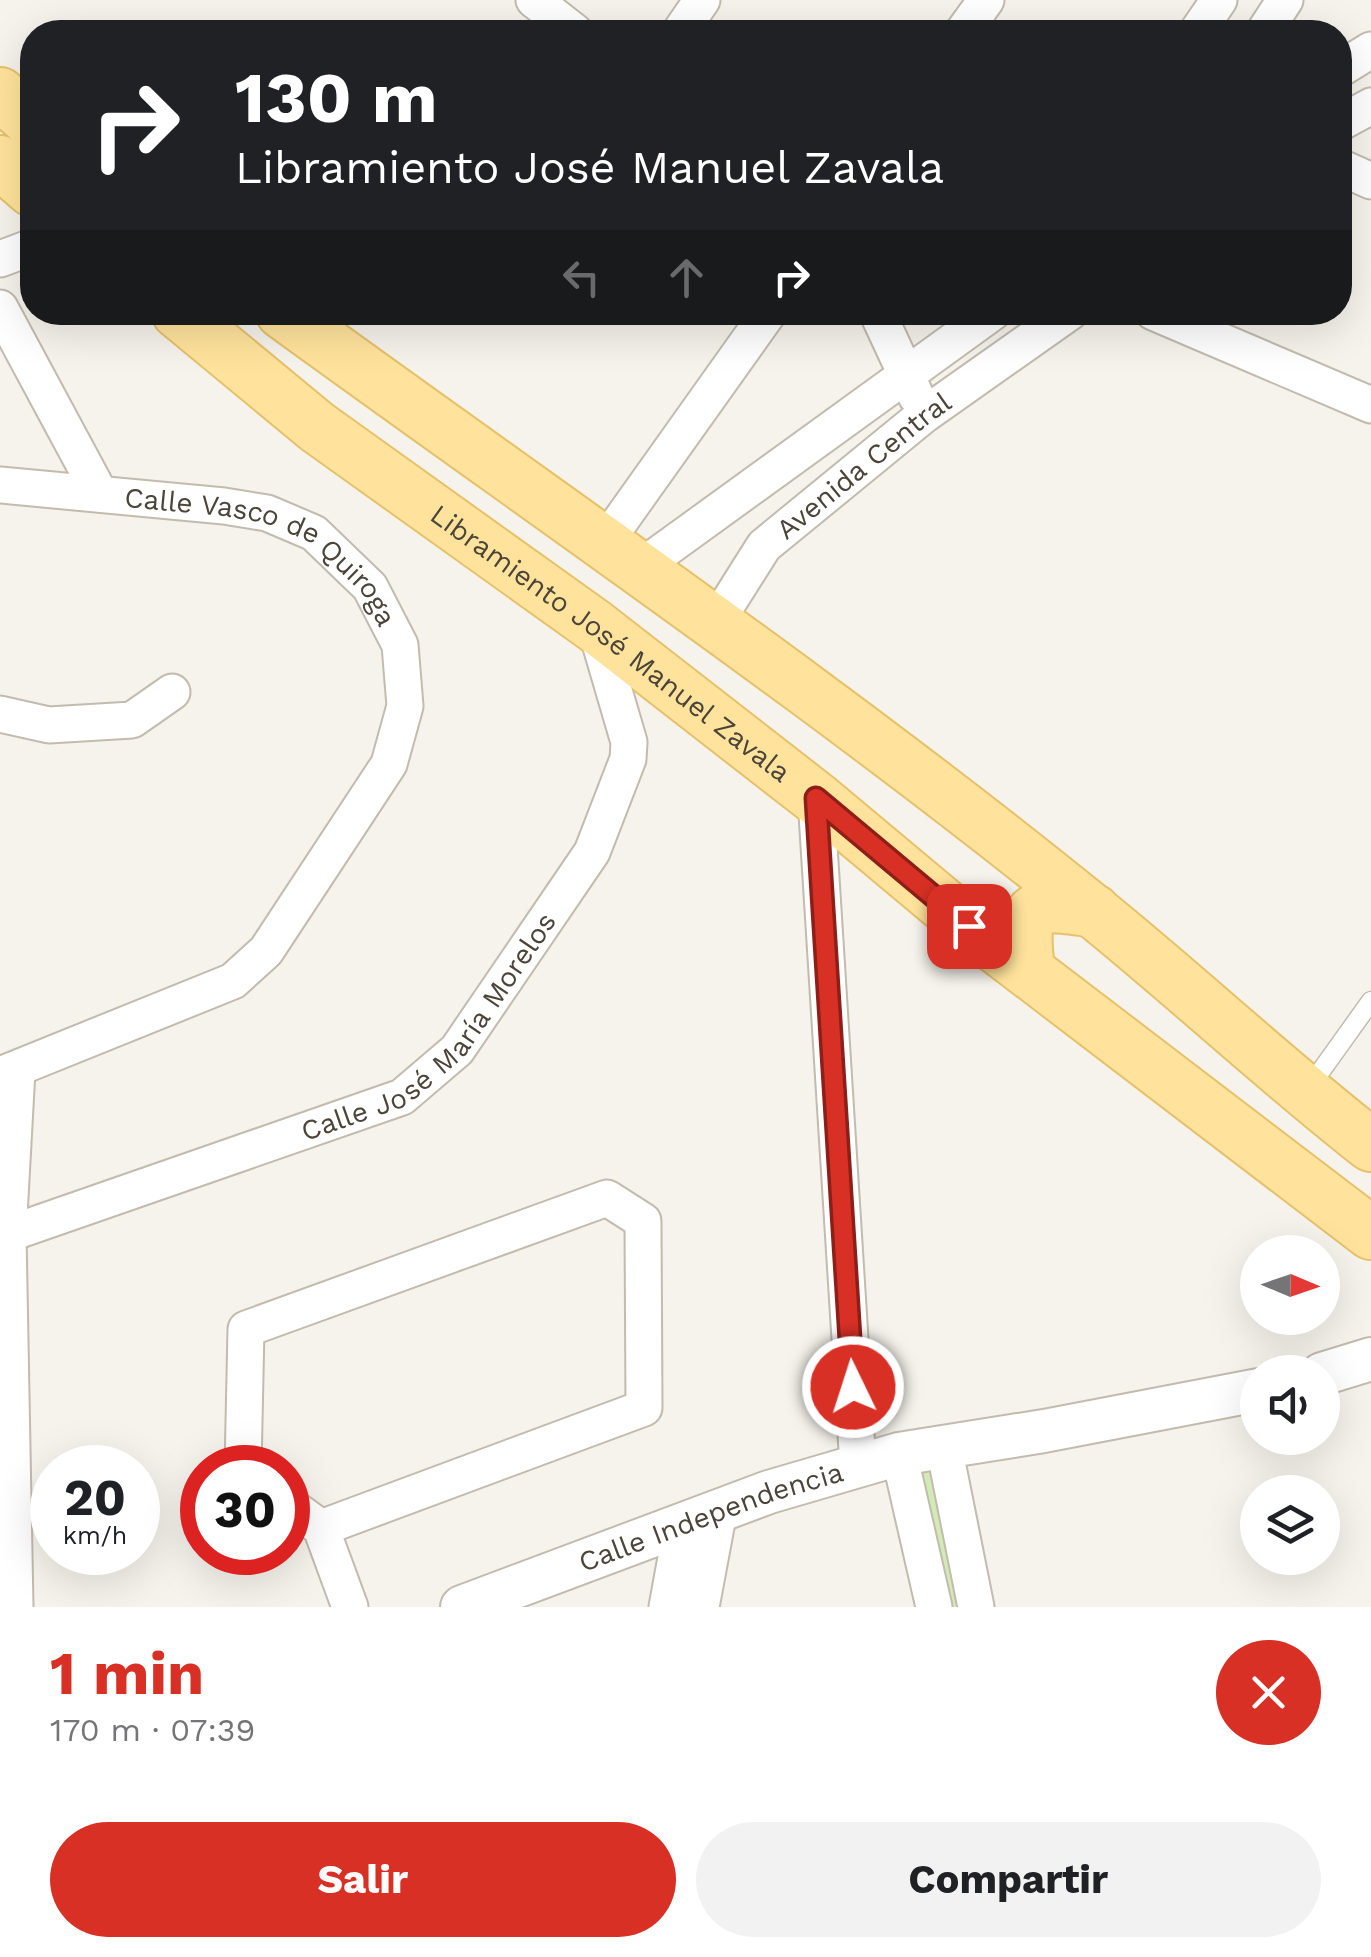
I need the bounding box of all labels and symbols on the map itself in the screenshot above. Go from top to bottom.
street label: Avenida Central [770,385,958,546]
street label: Calle Vasco de Quiroga [123,481,403,632]
street label: Libramiento José Manuel Zavala [424,498,797,789]
pin [927,884,1012,969]
street label: Calle José María Morelos [297,906,563,1148]
north arrow [1240,1235,1340,1335]
position arrow [801,1335,905,1439]
speed limit sign: 30 [180,1445,310,1575]
street label: Calle Independencia [574,1455,847,1579]

